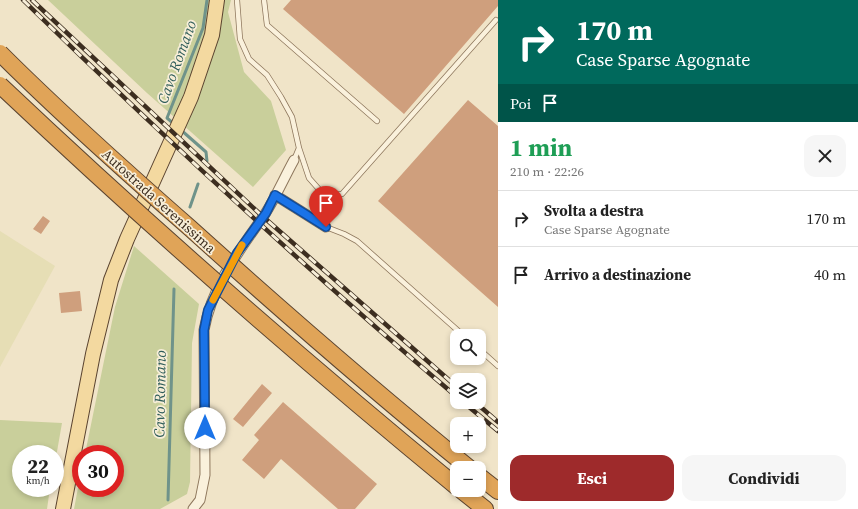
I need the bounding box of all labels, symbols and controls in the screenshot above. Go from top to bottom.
text: 170 m [576,11,653,49]
icon: right [510,16,562,68]
water label: Cavo Romano [152,17,201,106]
text: Case Sparse Agognate [576,47,750,72]
icon: arrive [539,92,561,114]
text: Poi [510,93,531,114]
text: 1 min [510,131,572,164]
button: close [804,135,846,177]
street label: Autostrada Serenissima [98,144,221,258]
text: 210 m · 22:26 [510,163,584,180]
pin [309,186,343,227]
icon: arrive [315,192,337,214]
text: Svolta a destra [544,200,644,221]
icon: right [510,208,532,230]
text: 170 m [806,208,846,229]
text: Case Sparse Agognate [544,221,670,238]
icon: arrive [510,264,532,286]
text: Arrivo a destinazione [544,264,691,285]
text: 40 m [814,264,846,285]
map controls [450,329,486,497]
button: search [450,329,486,365]
water label: Cavo Romano [148,350,171,438]
button: layers [450,373,486,409]
position arrow [184,407,226,449]
button: + [450,417,486,453]
speed limit sign: 30 [72,445,124,497]
text: 22 [27,452,49,480]
button: Esci [510,455,674,501]
button: Condividi [682,455,846,501]
button: − [450,461,486,497]
text: km/h [26,474,50,487]

